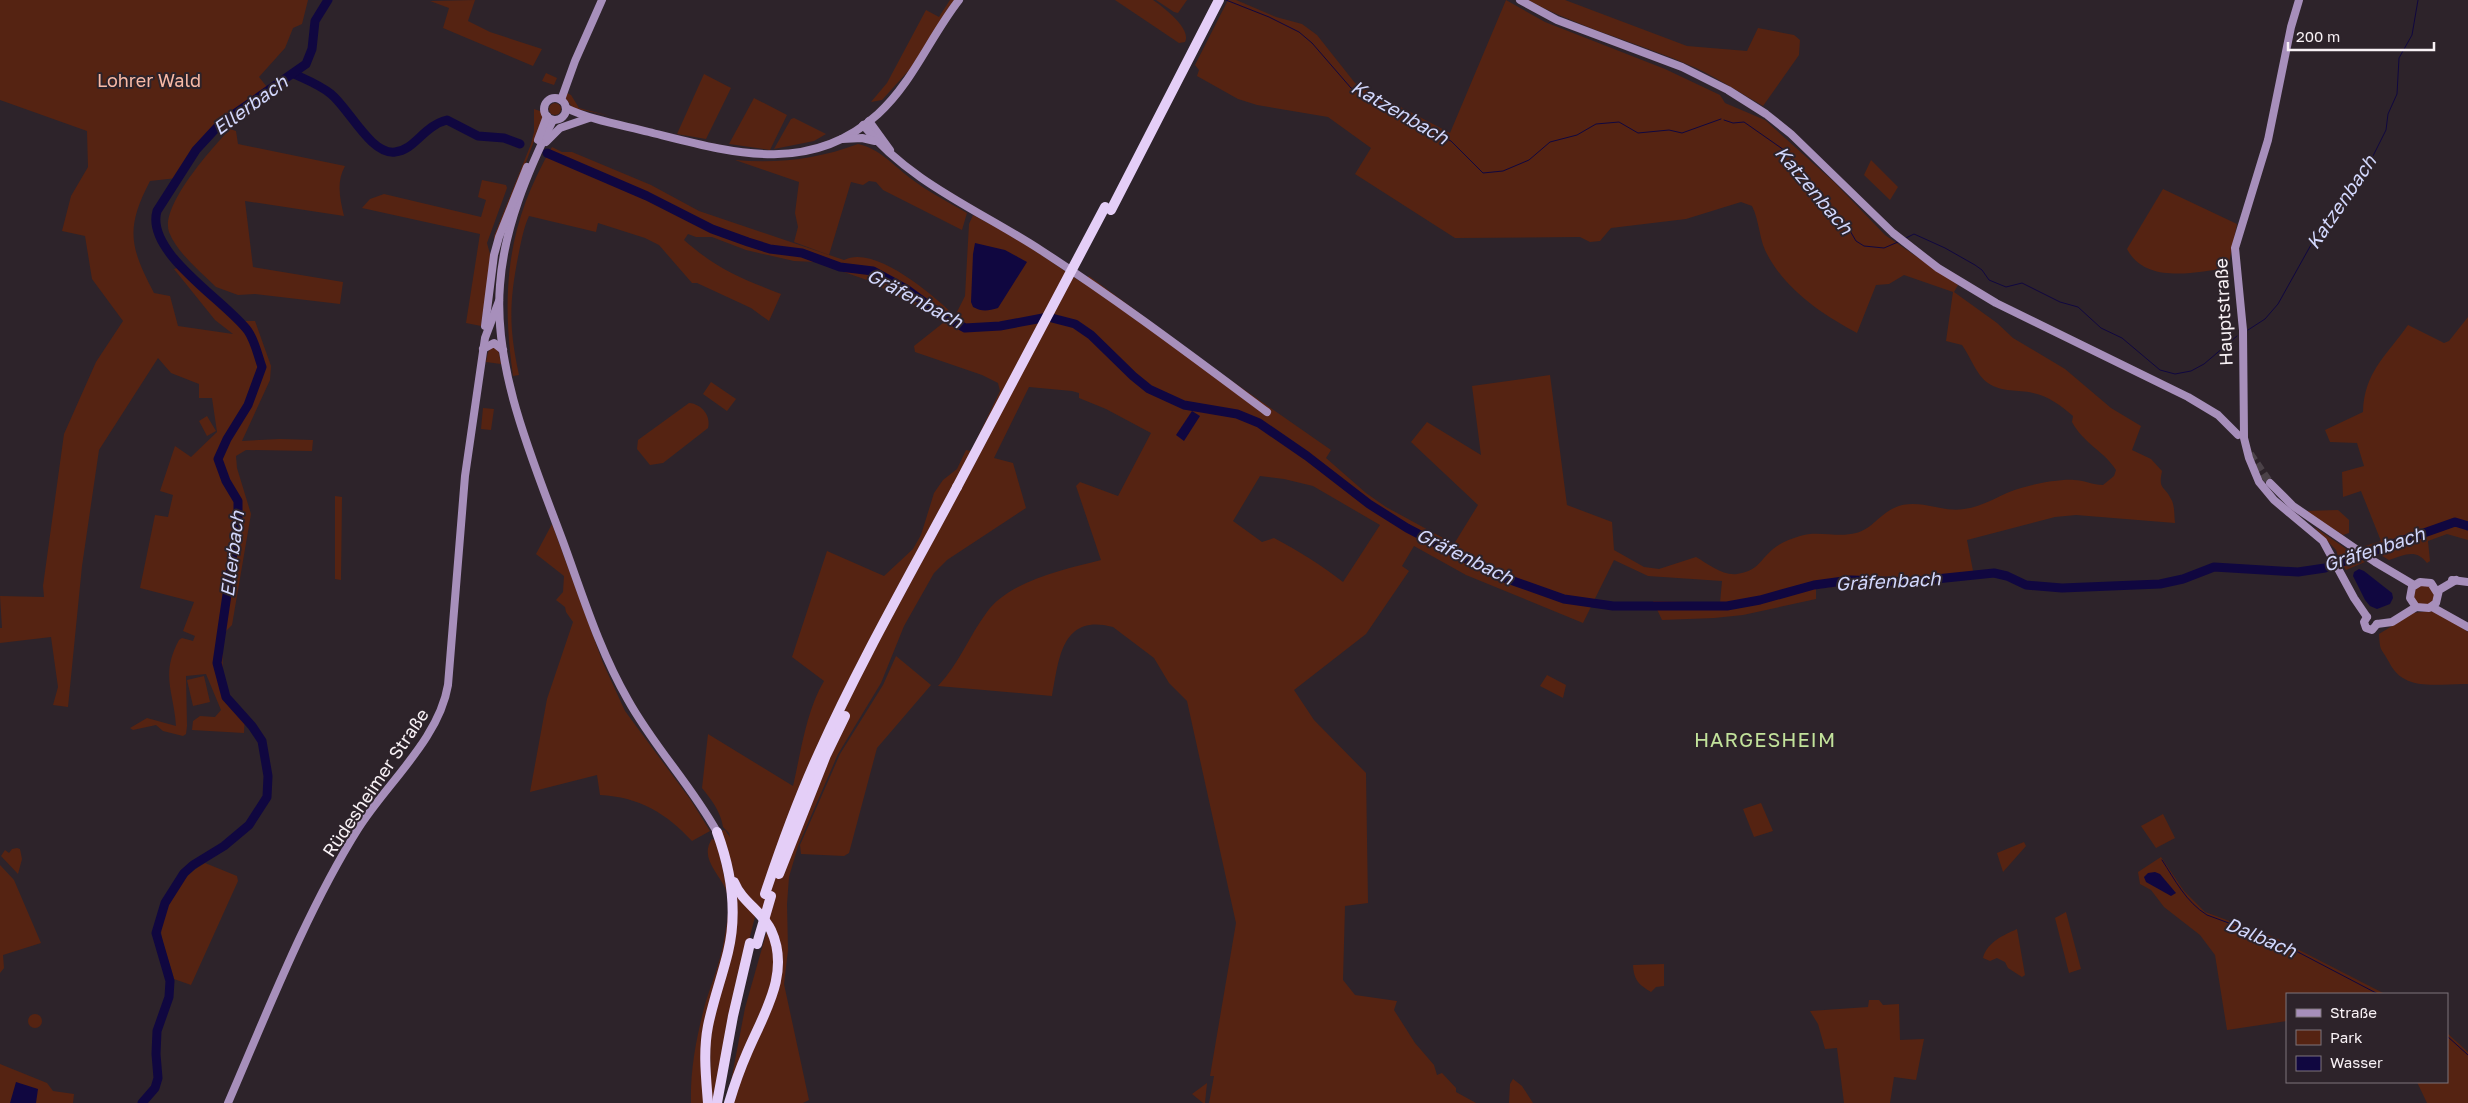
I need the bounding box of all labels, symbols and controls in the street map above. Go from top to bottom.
scale bar [2288,20,2434,52]
text: 200 m [2296,27,2340,45]
park label: Lohrer Wald [97,69,201,91]
water label: Ellerbach [208,69,292,139]
water label: Katzenbach [1348,75,1454,149]
water label: Katzenbach [1771,141,1859,240]
water label: Katzenbach [2301,149,2381,253]
street label: Hauptstraße [2209,258,2237,366]
water label: Gräfenbach [863,263,968,333]
water label: Ellerbach [215,508,248,598]
water label: Gräfenbach [2320,521,2429,576]
water label: Gräfenbach [1413,522,1519,590]
water label: Gräfenbach [1835,566,1942,595]
street label: Rüdesheimer Straße [317,704,433,861]
district label: HARGESHEIM [1694,727,1836,751]
water label: Dalbach [2222,911,2301,962]
legend [2286,993,2448,1083]
text: Straße [2330,1003,2377,1021]
text: Park [2330,1028,2363,1046]
text: Wasser [2330,1053,2383,1071]

